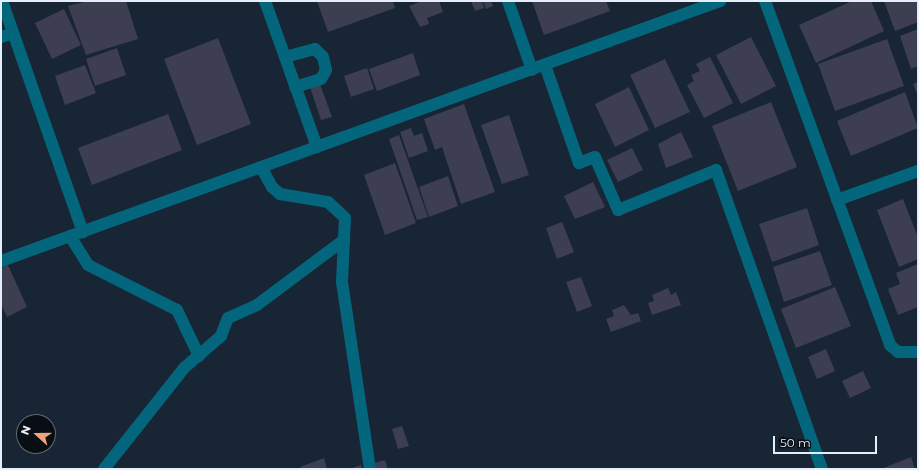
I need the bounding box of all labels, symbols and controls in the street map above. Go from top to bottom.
north arrow [16,414,56,454]
text: N [18,423,34,437]
scale bar [775,428,879,454]
text: 50 m [780,435,811,450]

